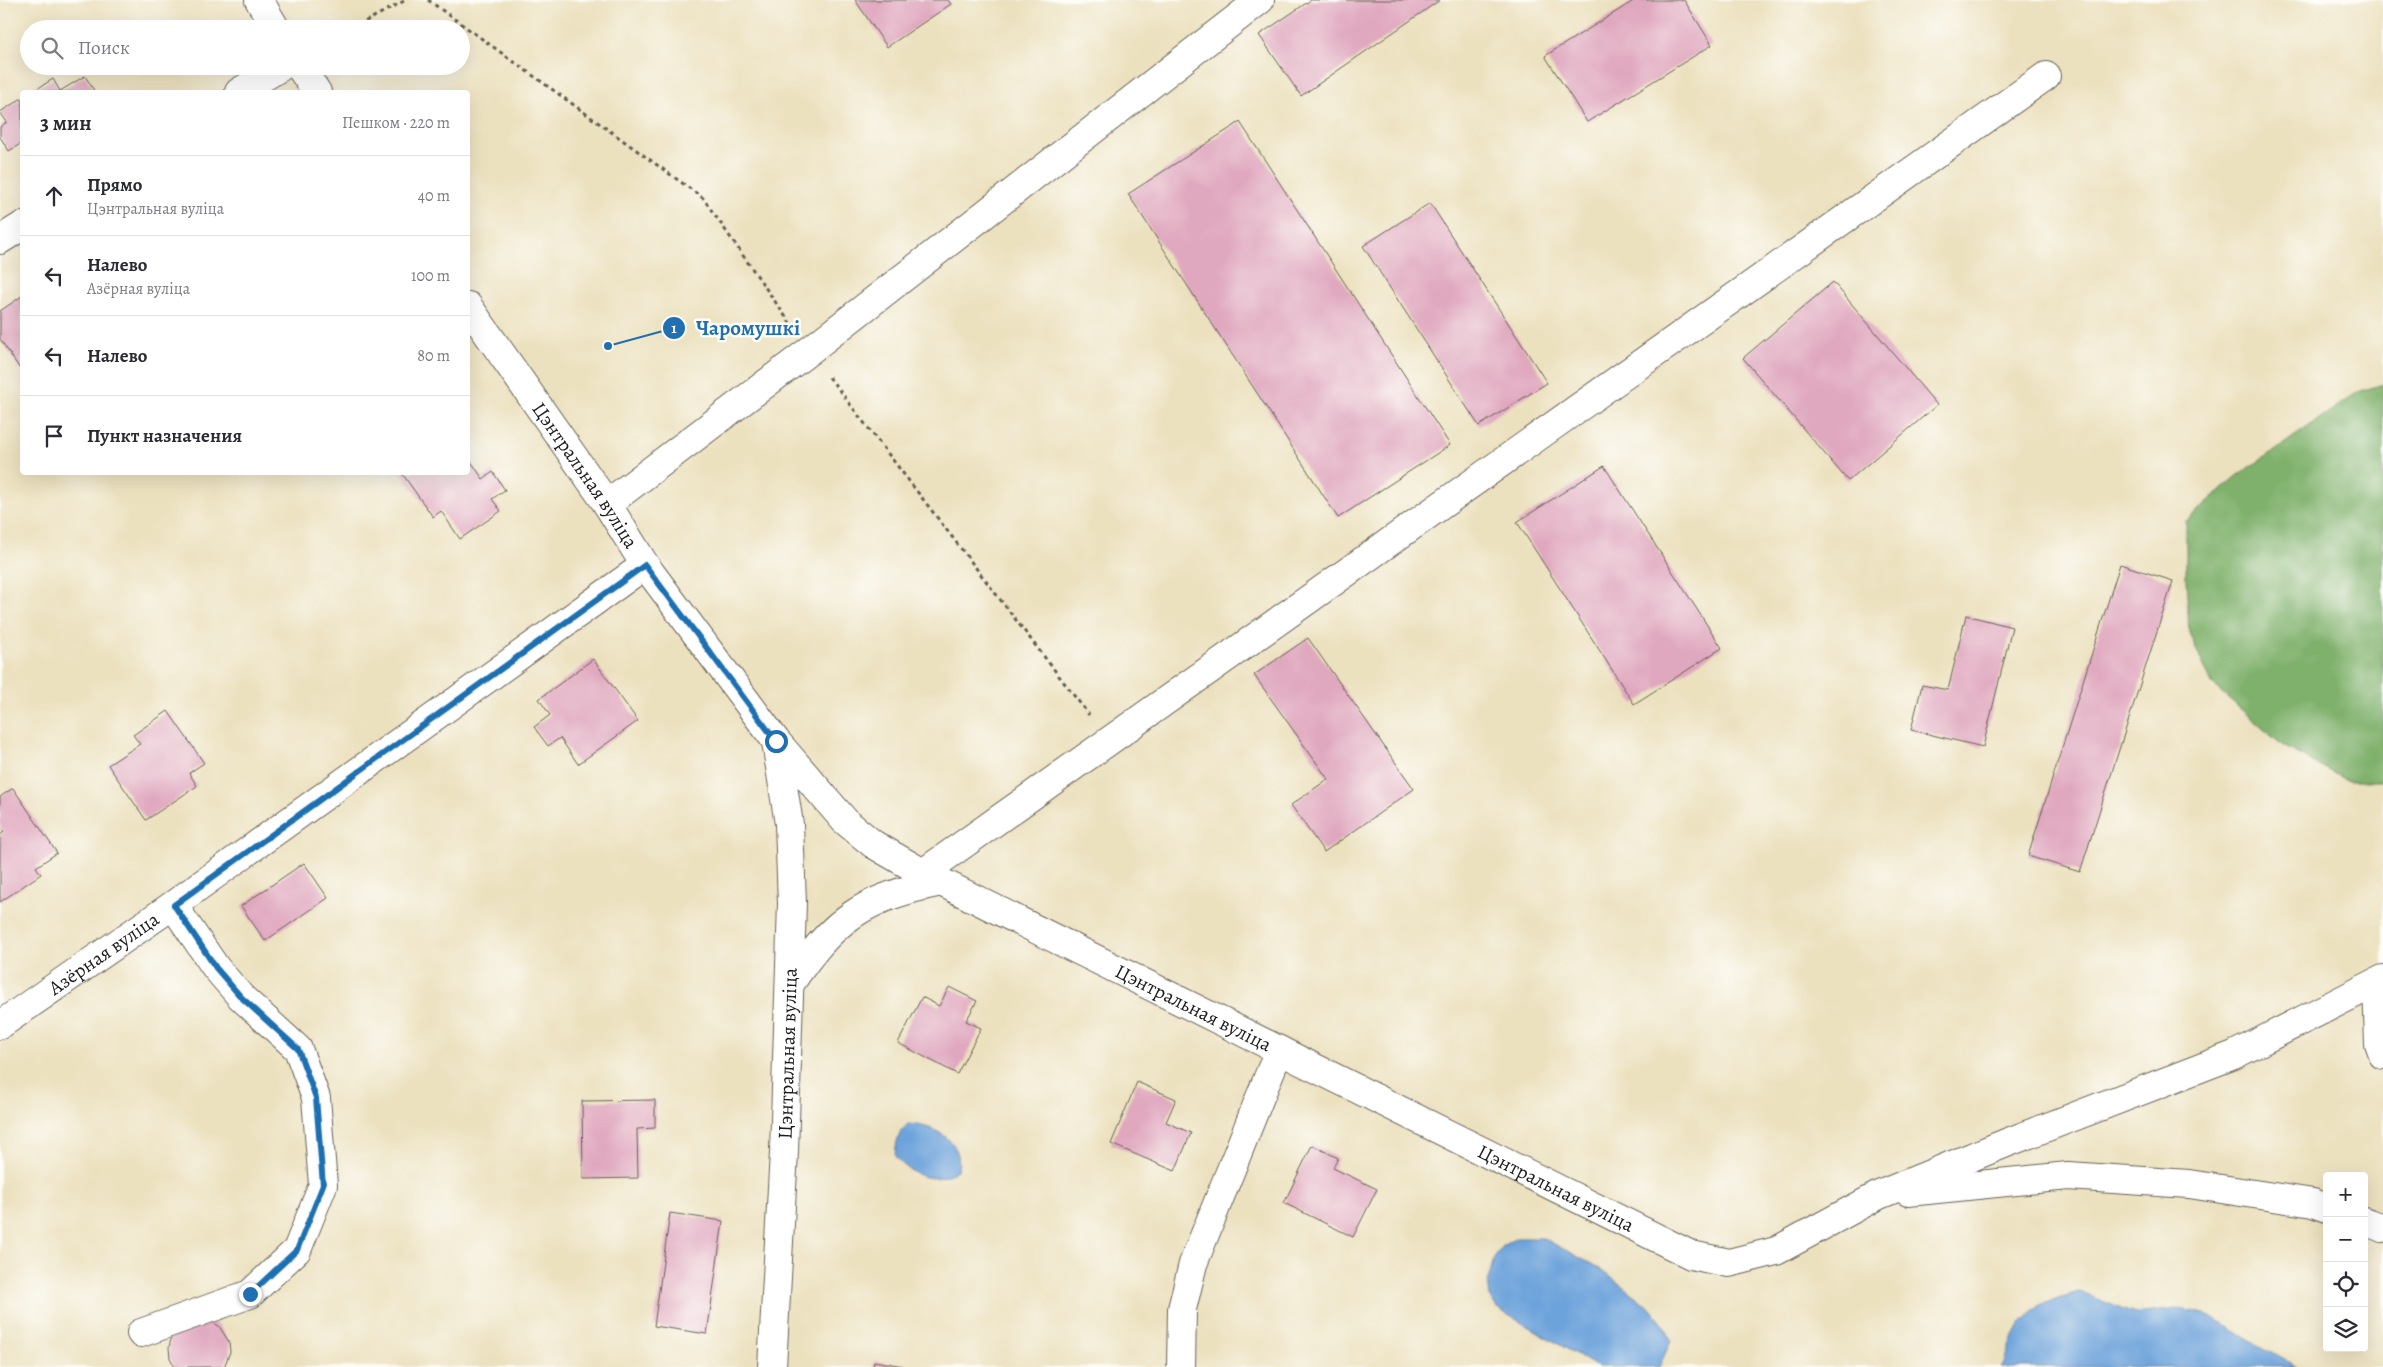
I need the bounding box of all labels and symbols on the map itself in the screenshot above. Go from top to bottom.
callout: Чаромушкі [661,310,810,346]
text: Чаромушкі [696,314,800,342]
text: 1 [671,318,677,338]
street label: Цэнтральная вуліца [526,397,645,554]
route start [765,730,788,753]
street label: Азёрная вуліца [42,905,165,1002]
street label: Цэнтральная вуліца [1111,957,1277,1058]
street label: Цэнтральная вуліца [771,967,803,1139]
street label: Цэнтральная вуліца [1473,1138,1640,1239]
route end [239,1283,262,1306]

